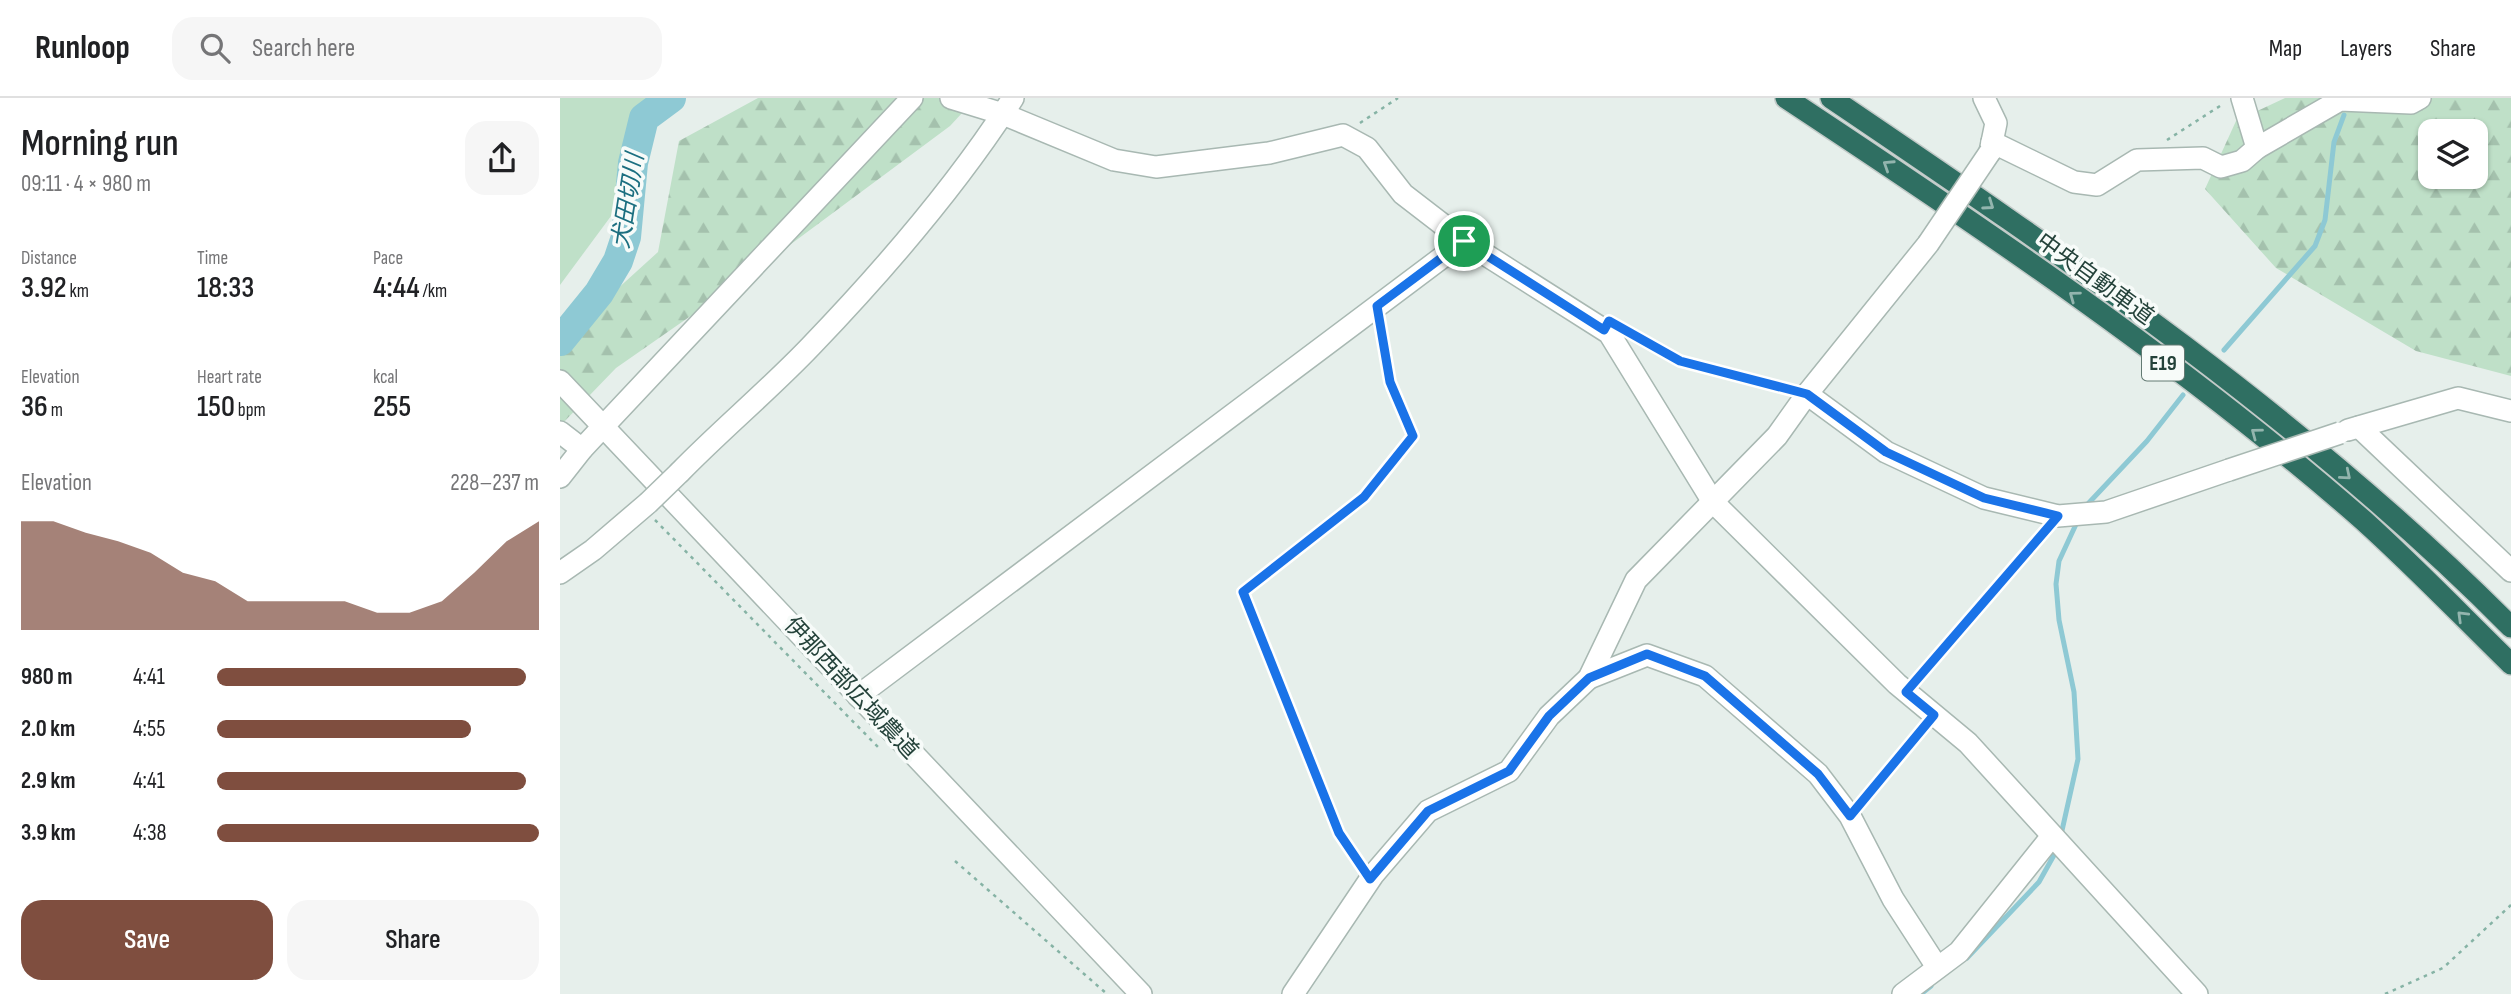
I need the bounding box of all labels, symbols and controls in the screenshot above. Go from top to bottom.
search box [172,17,662,80]
text: Runloop [35,28,130,68]
icon: search [196,29,234,67]
text: Search here [252,33,355,64]
text: Map [2269,34,2302,63]
text: Layers [2340,34,2392,63]
text: Share [2430,34,2476,63]
map controls [2418,119,2488,189]
button: layers [2418,119,2488,189]
text: Morning run [21,121,179,166]
button: share [465,121,539,195]
water label: 犬田切川 [606,148,650,251]
one-way arrow [1883,161,1896,174]
text: 09:11 · 4 × 980 m [21,170,151,198]
one-way arrow [1981,197,1994,209]
pin [1434,211,1494,271]
icon: arrive [1445,222,1483,260]
street label: 中央自動車道 [2031,227,2159,331]
text: Distance [21,247,77,270]
text: Time [197,247,228,270]
text: Pace [373,247,403,270]
text: 3.92 [21,270,67,306]
text: 18:33 [197,270,254,306]
text: 4:44 [373,270,420,306]
text: km [67,280,89,303]
text: /km [420,280,447,303]
one-way arrow [2069,292,2082,304]
road number: E19 [2142,345,2184,380]
text: Elevation [21,366,80,389]
text: Heart rate [197,366,262,389]
text: kcal [373,366,398,389]
text: 36 [21,389,48,425]
text: 150 [197,389,235,425]
text: 255 [373,389,411,425]
text: m [48,399,63,422]
text: bpm [235,399,266,422]
one-way arrow [2251,428,2264,441]
one-way arrow [2338,467,2351,479]
text: Elevation [21,469,92,497]
text: 228–237 m [450,469,539,497]
street label: 伊那西部広域農道 [778,611,924,765]
one-way arrow [2458,612,2471,625]
text: 980 m [21,663,73,691]
text: 4:41 [133,663,165,691]
text: 2.0 km [21,715,75,743]
text: 4:55 [133,715,165,743]
text: 2.9 km [21,767,75,795]
text: 4:41 [133,767,165,795]
text: 3.9 km [21,819,76,847]
text: 4:38 [133,819,167,847]
button: Save [21,900,273,980]
button: Share [287,900,539,980]

